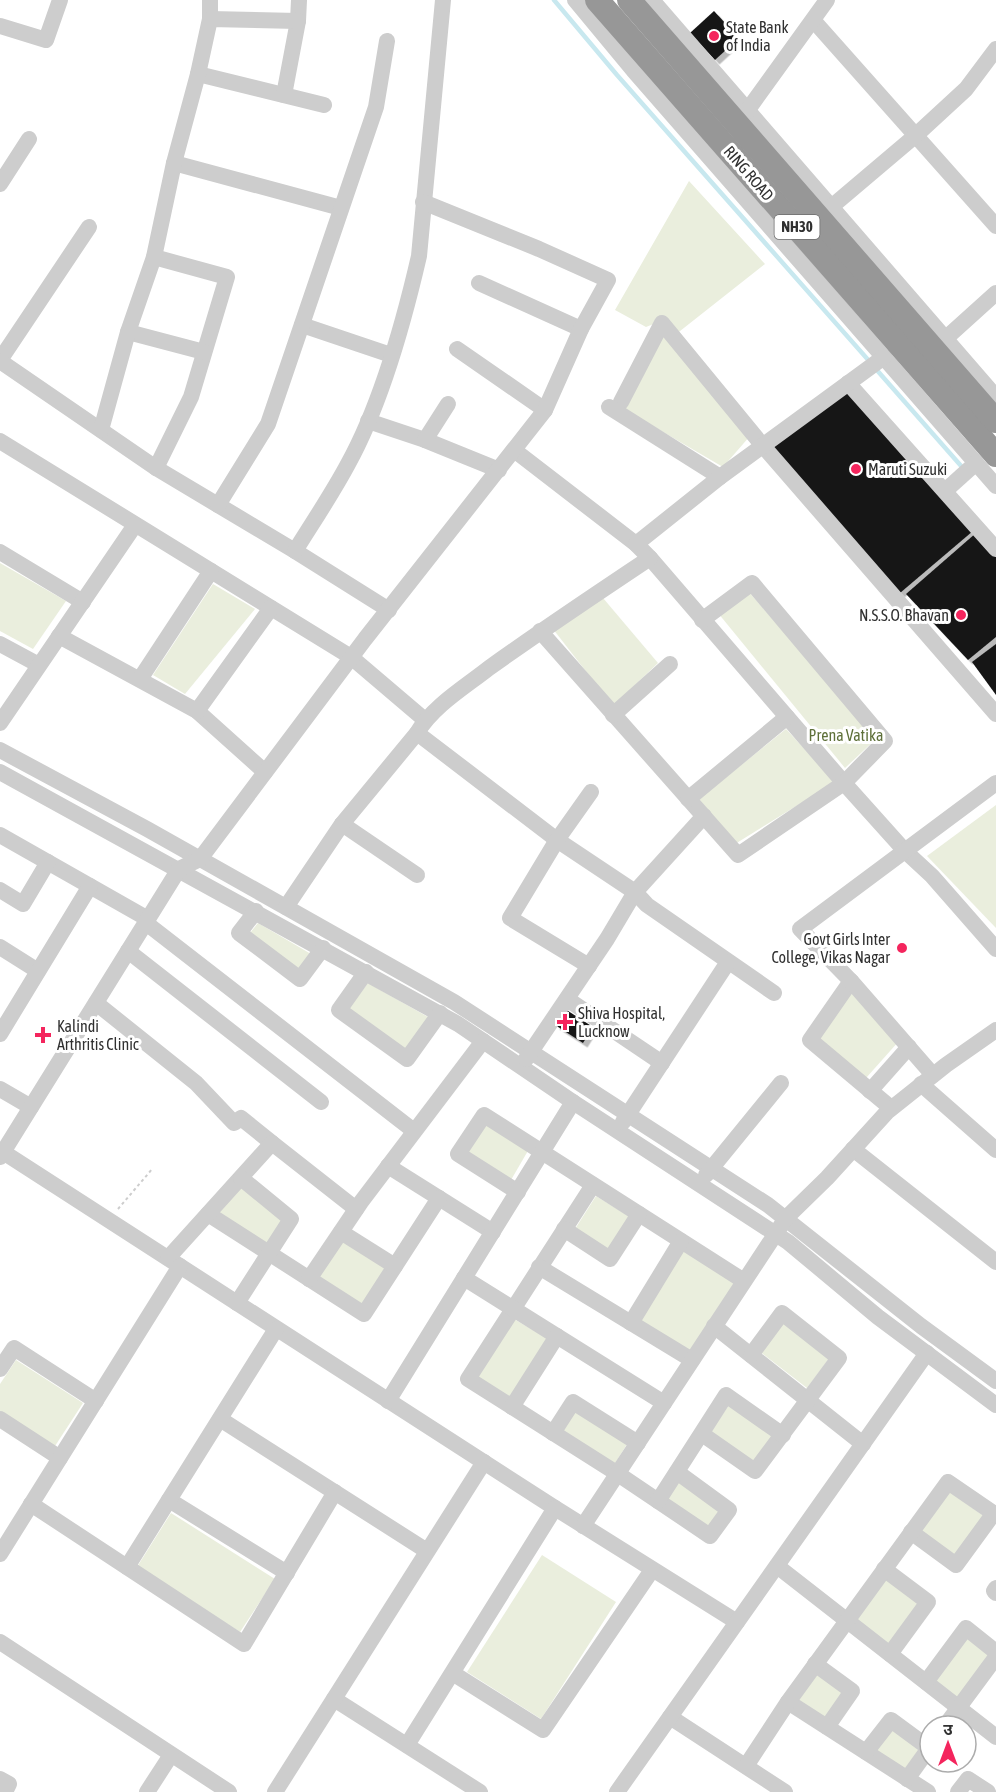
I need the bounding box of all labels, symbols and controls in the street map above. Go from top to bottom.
place label: State Bank of India [726,18,789,54]
marker: State Bank of India [707,29,721,43]
street label: RING ROAD [720,142,778,204]
road number: NH30 [774,215,820,239]
place label: Maruti Suzuki [868,460,947,478]
marker: Maruti Suzuki [849,462,863,476]
place label: N.S.S.O. Bhavan [859,606,949,624]
marker: N.S.S.O. Bhavan [954,608,968,622]
park label: Prena Vatika [809,726,883,744]
place label: Govt Girls Inter College, Vikas Nagar [771,930,890,967]
marker: Govt Girls Inter College, Vikas Nagar [895,941,909,955]
place label: Shiva Hospital, Lucknow [578,1004,665,1040]
marker: Shiva Hospital, Lucknow [556,1013,574,1031]
place label: Kalindi Arthritis Clinic [57,1017,139,1053]
marker: Kalindi Arthritis Clinic [34,1026,52,1044]
north arrow [918,1714,978,1774]
text: उ [943,1720,953,1738]

